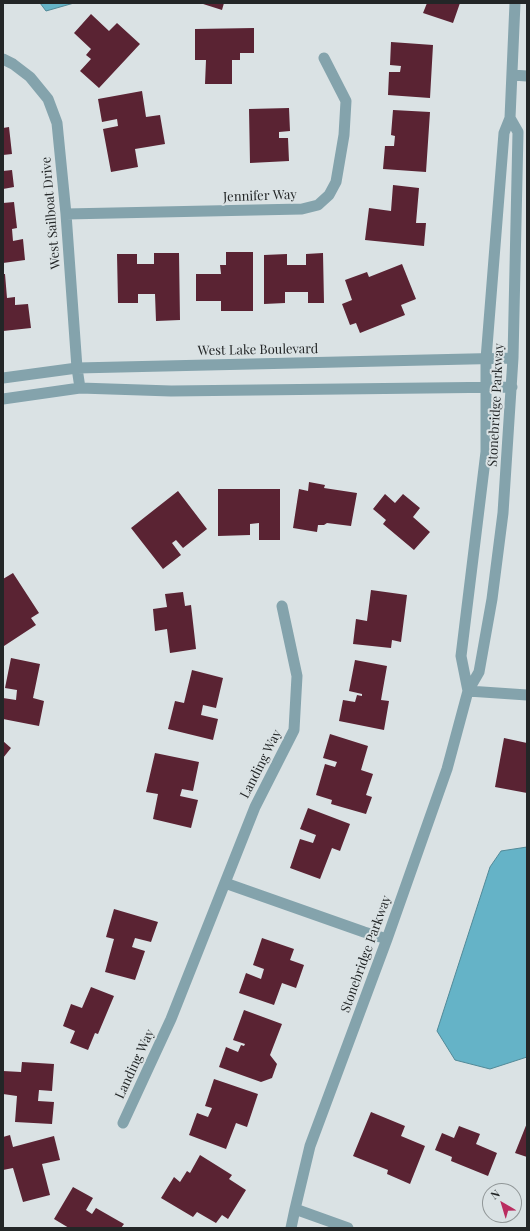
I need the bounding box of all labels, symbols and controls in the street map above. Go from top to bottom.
street label: West Sailboat Drive [38,156,64,270]
street label: Jennifer Way [223,187,297,205]
street label: West Lake Boulevard [198,341,318,359]
street label: Stonebridge Parkway [485,343,507,467]
street label: Landing Way [237,727,285,801]
street label: Stonebridge Parkway [338,893,394,1015]
street label: Landing Way [112,1027,158,1101]
north arrow [482,1183,522,1223]
text: N [487,1186,503,1202]

